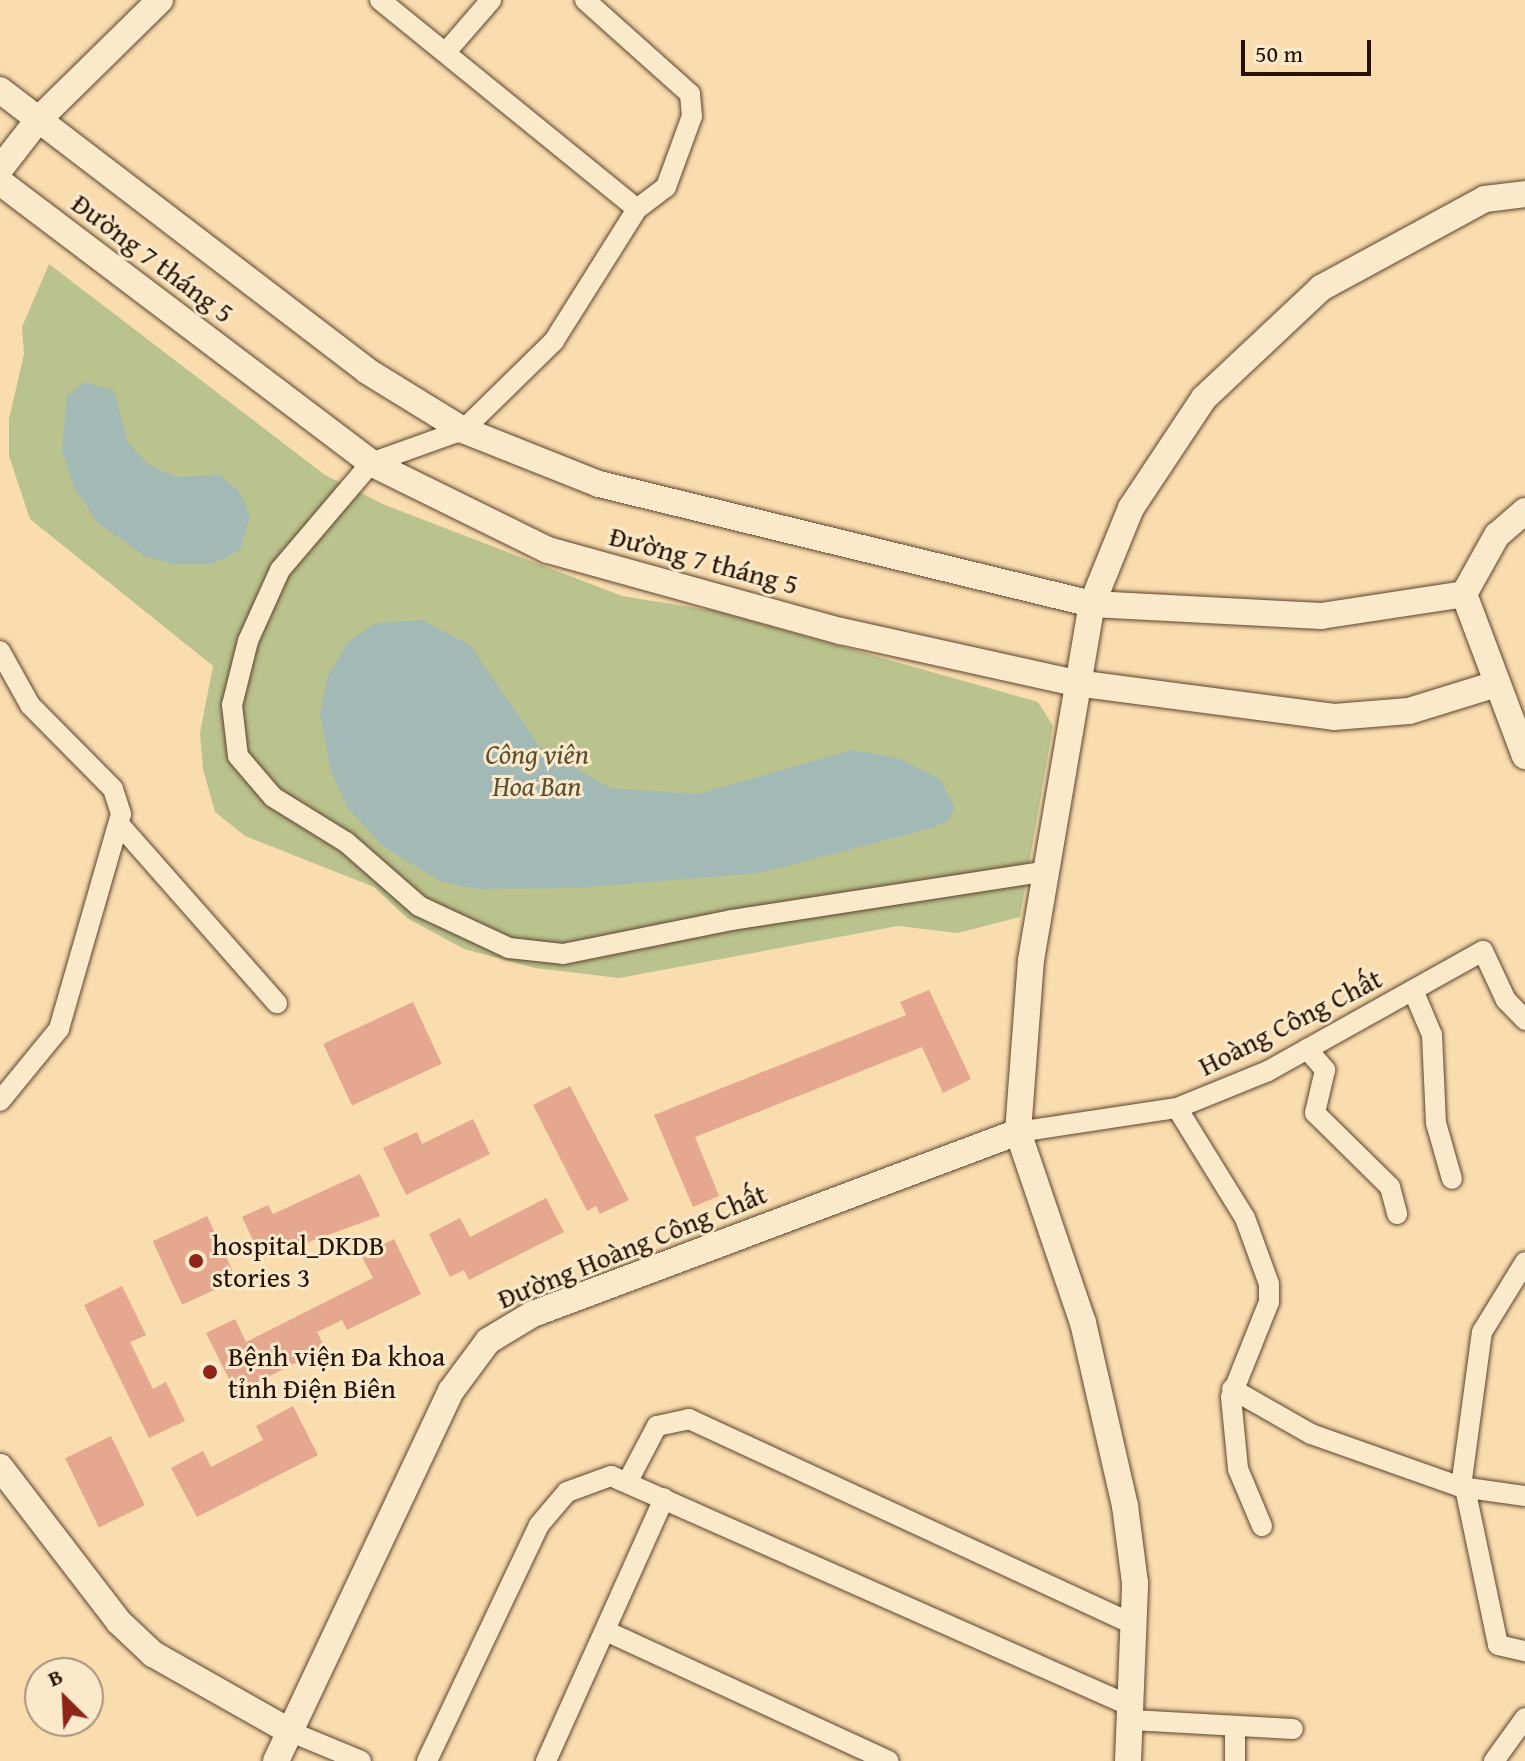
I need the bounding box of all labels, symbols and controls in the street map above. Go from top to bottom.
scale bar [1245,24,1375,74]
text: 50 m [1255,36,1303,71]
street label: Đường 7 tháng 5 [65,186,241,330]
street label: Đường 7 tháng 5 [606,519,802,601]
park label: Công viên Hoa Ban [485,737,589,803]
street label: Hoàng Công Chất [1193,961,1387,1083]
street label: Đường Hoàng Công Chất [492,1177,772,1315]
place label: hospital_DKDB stories 3 [212,1228,385,1294]
marker: hospital_DKDB stories 3 [187,1252,205,1270]
place label: Bệnh viện Đa khoa tỉnh Điện Biên [228,1339,445,1405]
marker: Bệnh viện Đa khoa tỉnh Điện Biên [199,1361,221,1383]
north arrow [24,1657,104,1737]
text: B [42,1660,68,1694]

